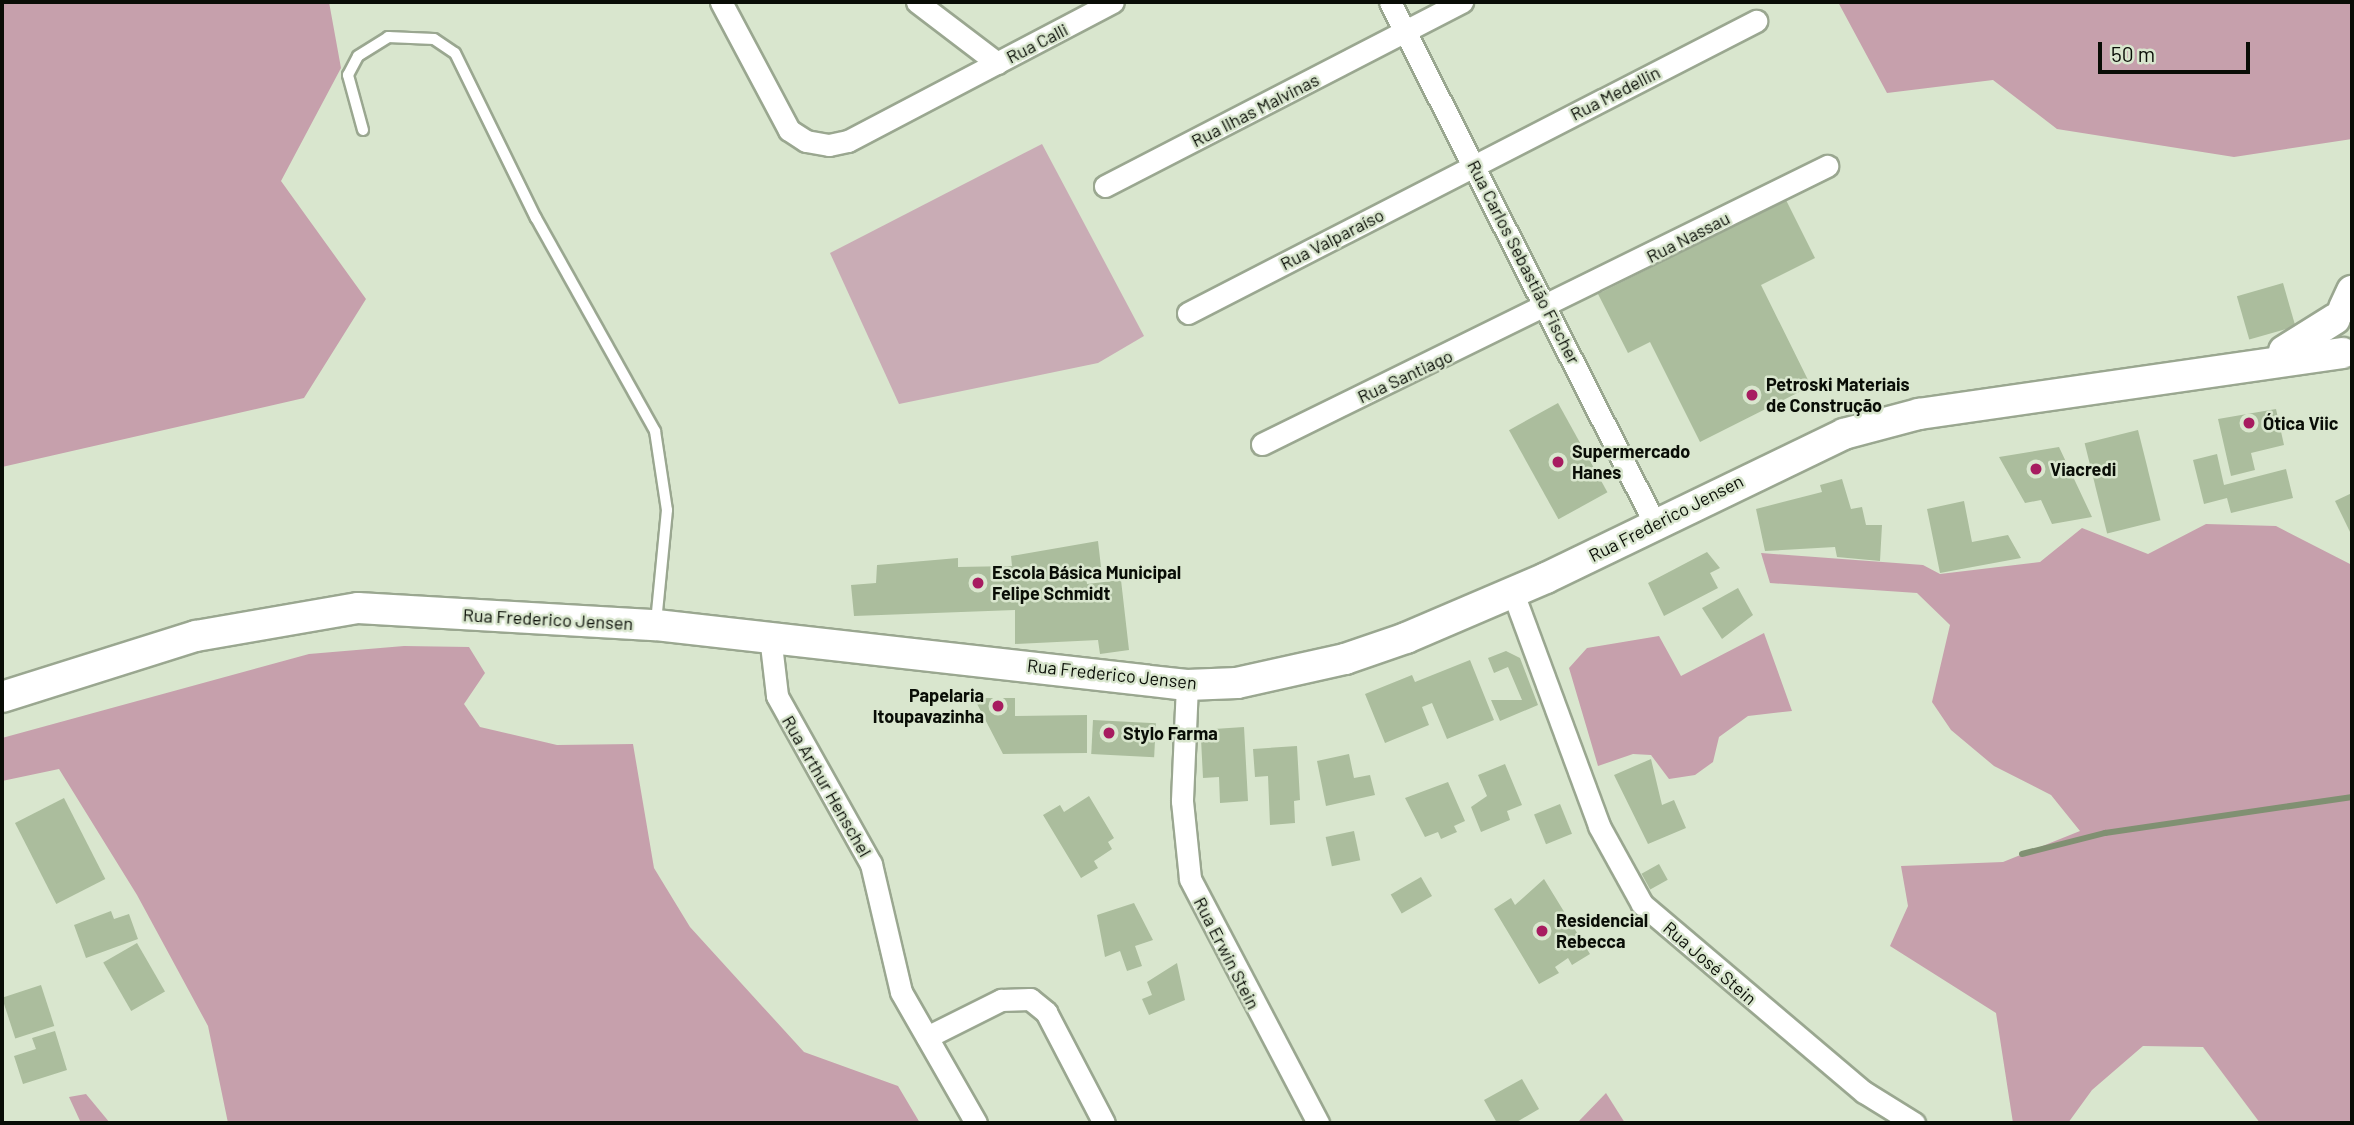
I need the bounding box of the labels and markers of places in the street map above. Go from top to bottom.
place label: Petroski Materiais de Construção [1766,374,1910,416]
marker: Petroski Materiais de Construção [1744,387,1760,403]
place label: Ótica Viic [2263,412,2338,434]
marker: Ótica Viic [2241,415,2257,431]
place label: Supermercado Hanes [1572,441,1690,484]
marker: Supermercado Hanes [1550,454,1566,470]
place label: Viacredi [2050,458,2116,480]
marker: Viacredi [2028,461,2044,477]
place label: Escola Básica Municipal Felipe Schmidt [992,562,1181,604]
marker: Escola Básica Municipal Felipe Schmidt [970,575,986,591]
place label: Papelaria Itoupavazinha [873,685,984,728]
marker: Papelaria Itoupavazinha [990,698,1006,714]
place label: Stylo Farma [1123,722,1218,744]
marker: Stylo Farma [1101,725,1117,741]
place label: Residencial Rebecca [1556,910,1648,953]
marker: Residencial Rebecca [1534,923,1550,939]

